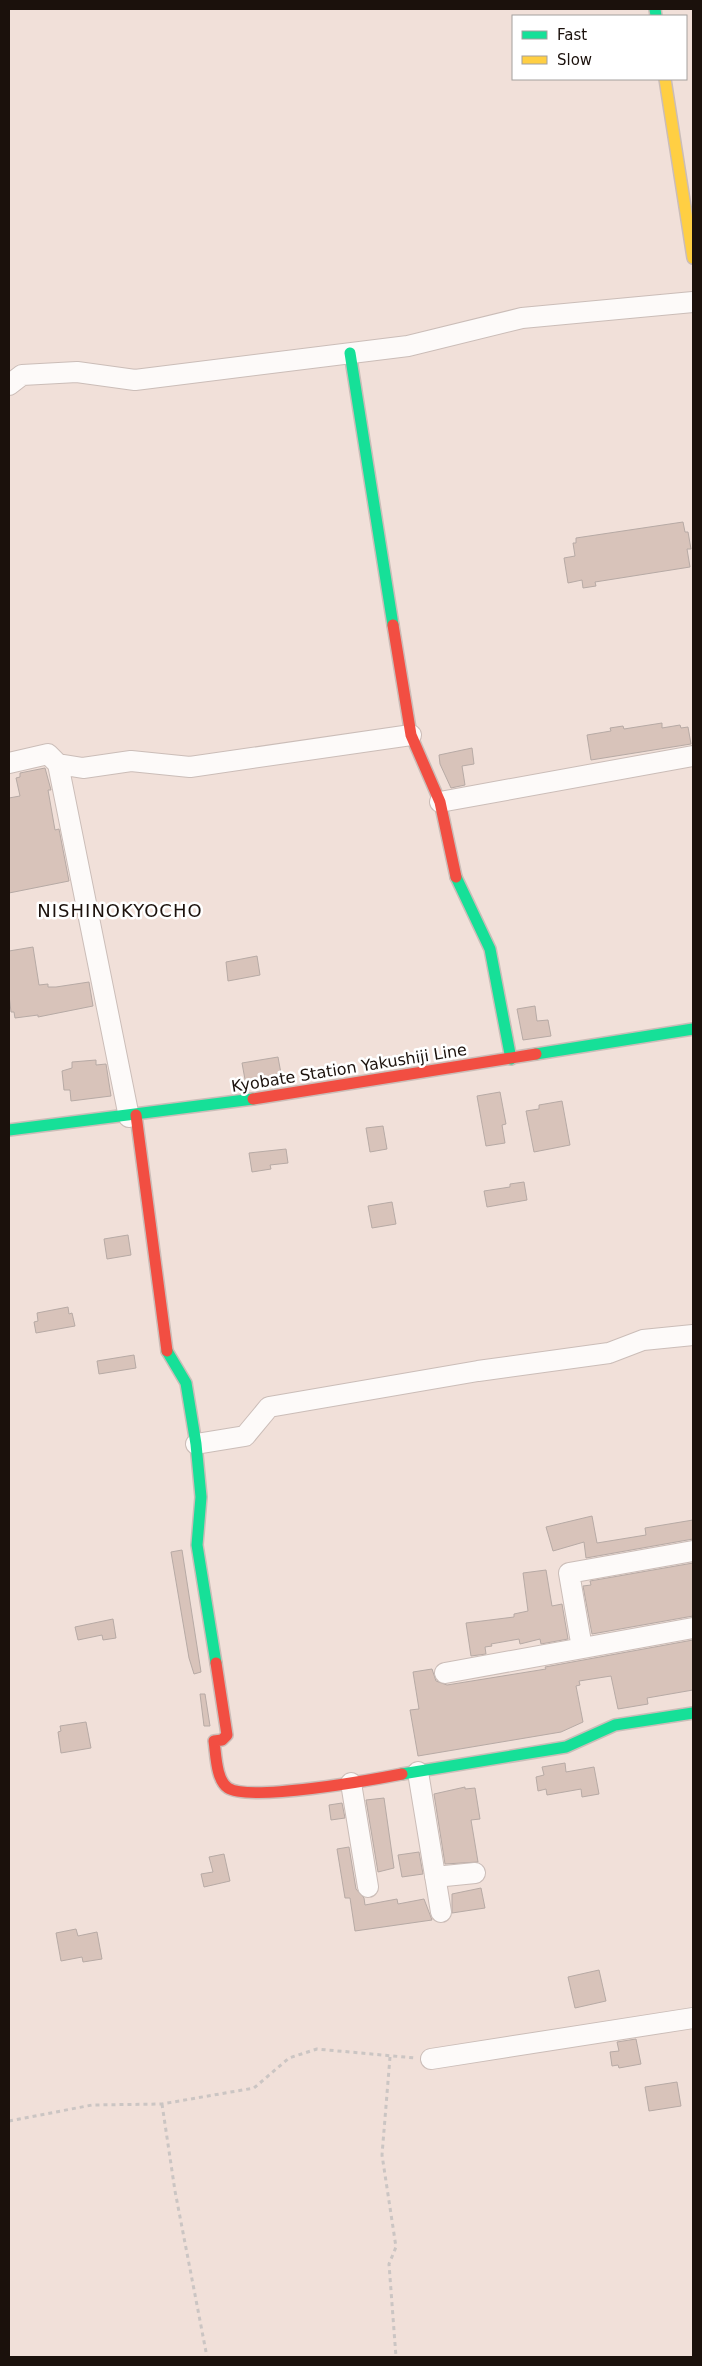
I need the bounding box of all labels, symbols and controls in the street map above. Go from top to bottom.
legend [512,15,687,80]
text: Fast [557,26,587,44]
text: Slow [557,51,592,69]
district label: NISHINOKYOCHO [37,900,203,921]
street label: Kyobate Station Yakushiji Line [230,1040,468,1096]

